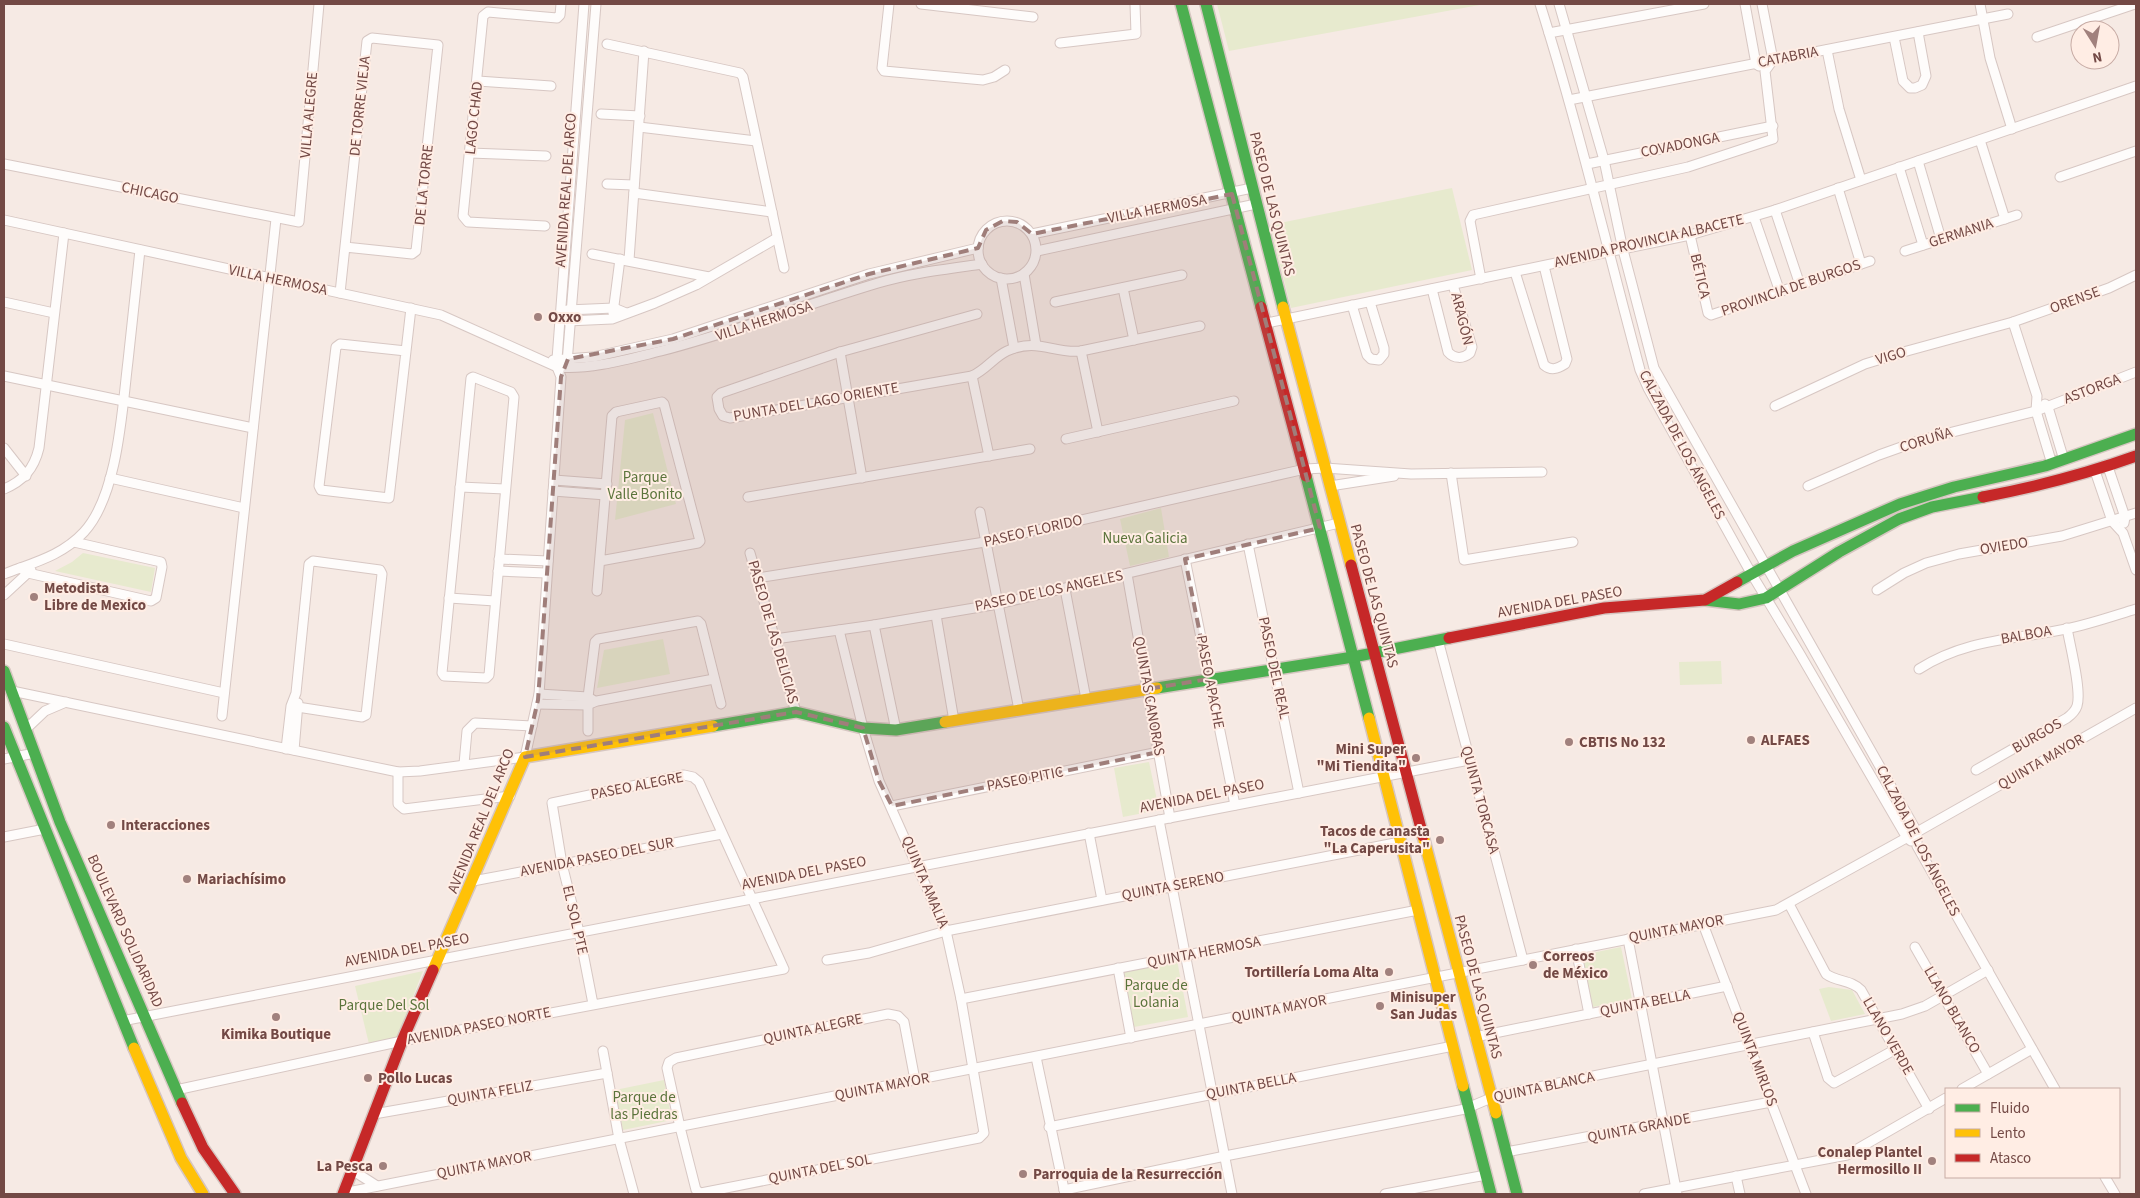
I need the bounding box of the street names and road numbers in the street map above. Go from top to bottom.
street label: CATABRIA [1756,41,1821,73]
street label: DE TORRE VIEJA [344,54,376,157]
street label: VILLA ALEGRE [295,71,323,159]
street label: LAGO CHAD [460,80,488,156]
street label: AVENIDA REAL DEL ARCO [550,112,582,268]
street label: COVADONGA [1639,127,1722,163]
street label: PASEO DE LAS QUINTAS [1244,130,1300,278]
street label: DE LA TORRE [409,143,439,226]
street label: CHICAGO [119,177,181,209]
street label: VILLA HERMOSA [1106,189,1209,229]
street label: AVENIDA PROVINCIA ALBACETE [1552,209,1746,273]
street label: GERMANIA [1926,212,1997,253]
street label: BÉTICA [1685,252,1716,301]
street label: PROVINCIA DE BURGOS [1718,254,1864,322]
street label: VILLA HERMOSA [227,259,330,301]
street label: ORENSE [2047,281,2103,319]
street label: ARAGÓN [1445,290,1479,348]
street label: VILLA HERMOSA [713,295,816,347]
street label: VIGO [1873,341,1909,371]
street label: CALZADA DE LOS ÁNGELES [1634,367,1730,523]
street label: ASTORGA [2061,368,2124,409]
street label: PUNTA DEL LAGO ORIENTE [732,377,900,427]
street label: CORUÑA [1897,422,1956,458]
street label: PASEO FLORIDO [982,509,1084,553]
street label: PASEO DE LAS QUINTAS [1345,522,1403,670]
street label: OVIEDO [1978,532,2030,560]
street label: PASEO DE LAS DELICIAS [742,558,804,706]
street label: PASEO DE LOS ANGELES [973,565,1125,617]
street label: AVENIDA DEL PASEO [1496,581,1624,623]
street label: PASEO DEL REAL [1253,615,1295,721]
street label: BALBOA [1999,620,2054,650]
street label: PASEO APACHE [1191,633,1229,731]
street label: QUINTAS CANORAS [1128,635,1170,757]
street label: BURGOS [2008,713,2066,759]
street label: QUINTA MAYOR [1994,729,2088,795]
street label: QUINTA TORCASA [1456,744,1505,857]
street label: AVENIDA REAL DEL ARCO [442,745,520,897]
street label: PASEO PITIC [985,761,1066,797]
street label: CALZADA DE LOS ÁNGELES [1871,762,1965,920]
street label: PASEO ALEGRE [589,767,685,805]
street label: AVENIDA DEL PASEO [1138,774,1266,818]
street label: AVENIDA PASEO DEL SUR [518,832,676,882]
street label: QUINTA AMALIA [896,833,954,932]
street label: BOULEVARD SOLIDARIDAD [82,851,168,1011]
street label: AVENIDA DEL PASEO [740,851,868,895]
street label: QUINTA SERENO [1120,866,1226,906]
street label: EL SOL PTE [557,883,593,957]
street label: QUINTA MAYOR [1627,909,1726,948]
street label: PASEO DE LAS QUINTAS [1449,913,1507,1061]
street label: AVENIDA DEL PASEO [343,928,471,972]
street label: QUINTA HERMOSA [1145,931,1263,973]
street label: LLANO BLANCO [1919,963,1985,1058]
street label: QUINTA BELLA [1598,984,1693,1022]
street label: QUINTA MAYOR [1230,989,1329,1028]
street label: LLANO VERDE [1857,993,1919,1079]
street label: AVENIDA PASEO NORTE [405,1002,553,1050]
street label: QUINTA ALEGRE [761,1008,865,1050]
street label: QUINTA MIRLOS [1727,1008,1783,1110]
street label: QUINTA BLANCA [1492,1066,1597,1108]
street label: QUINTA MAYOR [833,1067,932,1106]
street label: QUINTA BELLA [1204,1067,1299,1105]
street label: QUINTA FELIZ [446,1075,534,1111]
street label: QUINTA GRANDE [1586,1108,1692,1148]
street label: QUINTA MAYOR [435,1145,534,1184]
street label: QUINTA DEL SOL [767,1149,873,1189]

